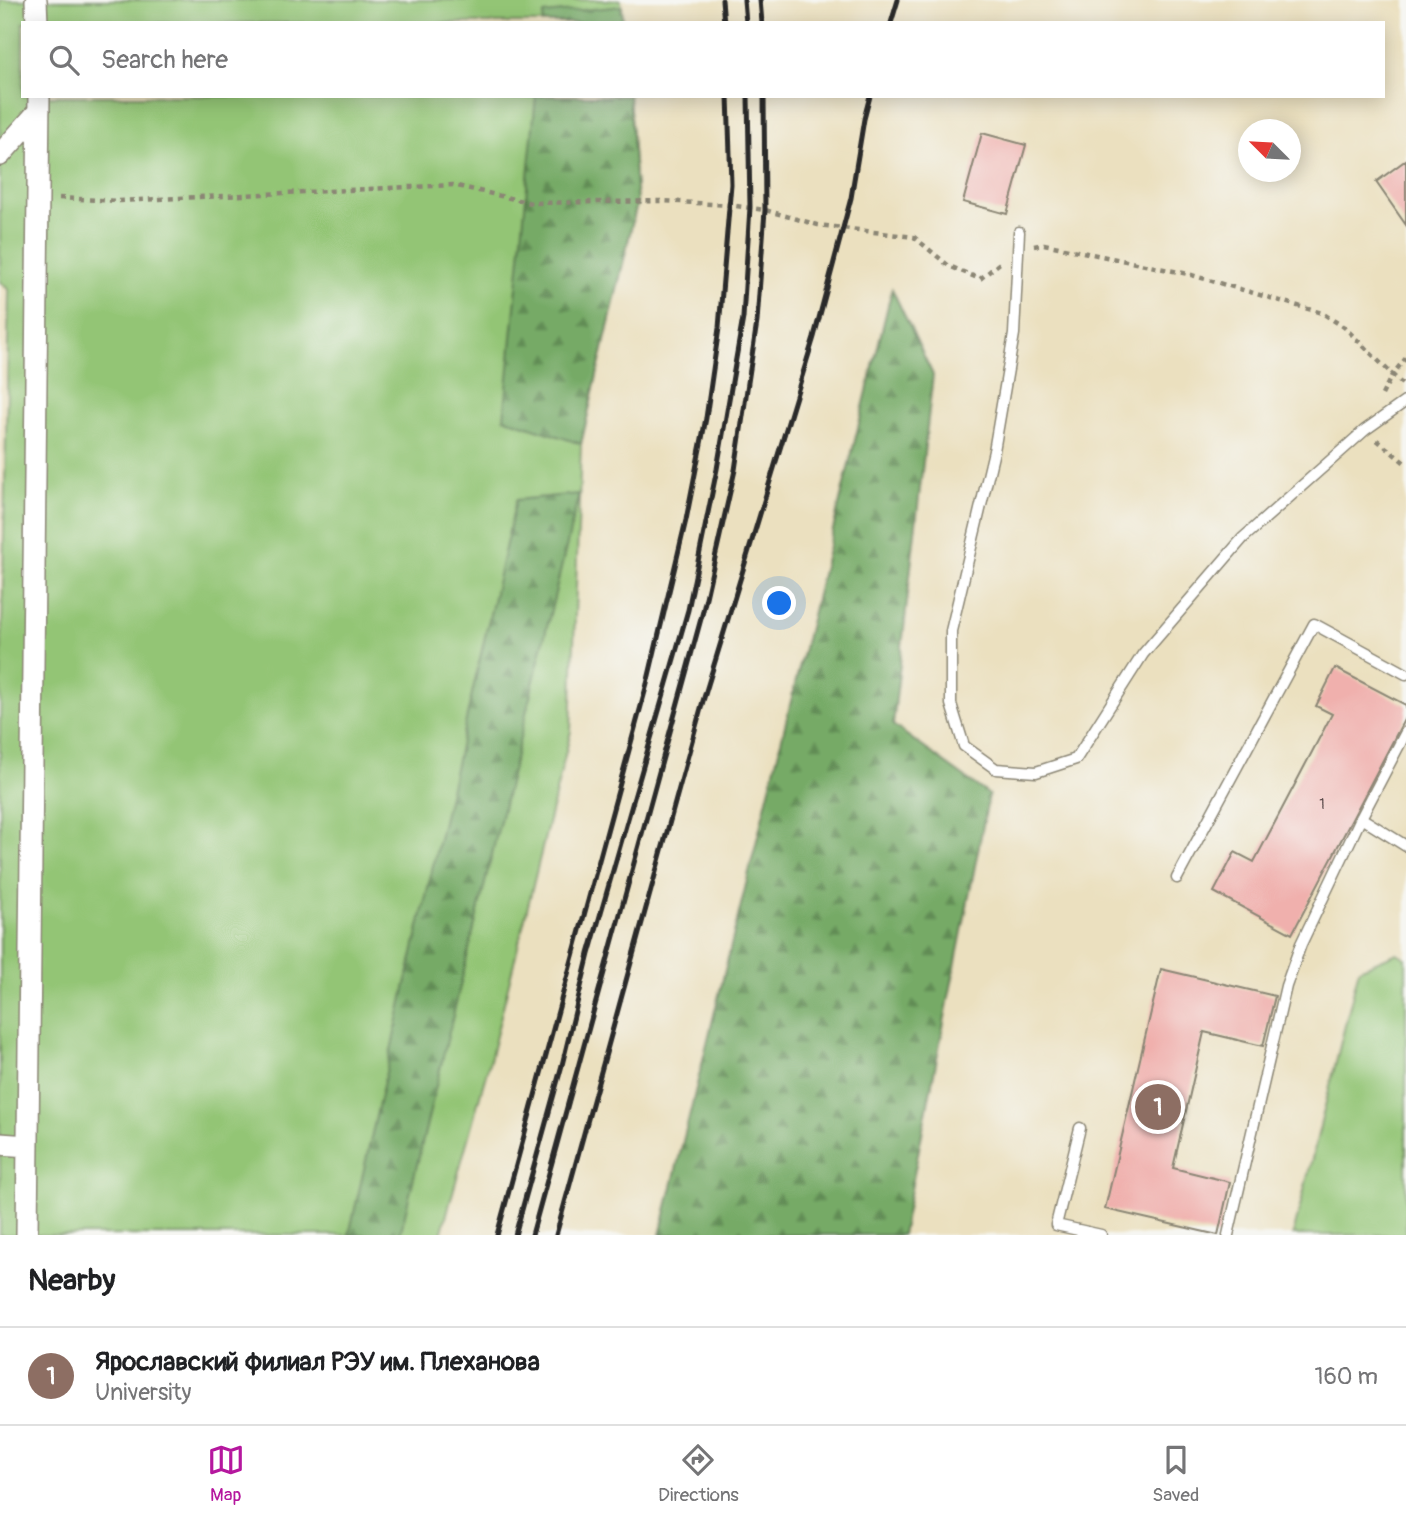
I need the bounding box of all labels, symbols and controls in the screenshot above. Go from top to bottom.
search box [21,21,1385,98]
icon: search [45,41,83,79]
text: Search here [101,44,228,76]
north arrow [1238,119,1301,182]
your location [762,586,796,620]
house number: 1 [1319,796,1325,813]
pin: 1 [1135,1081,1181,1133]
text: Nearby [28,1262,115,1299]
text: Ярославский филиал РЭУ им. Плеханова [95,1346,540,1378]
text: 1 [47,1362,56,1391]
text: 160 m [1314,1362,1378,1391]
text: University [95,1378,191,1407]
tab: Map [207,1441,245,1507]
tab: Directions [658,1441,739,1507]
tab: Saved [1152,1441,1199,1507]

